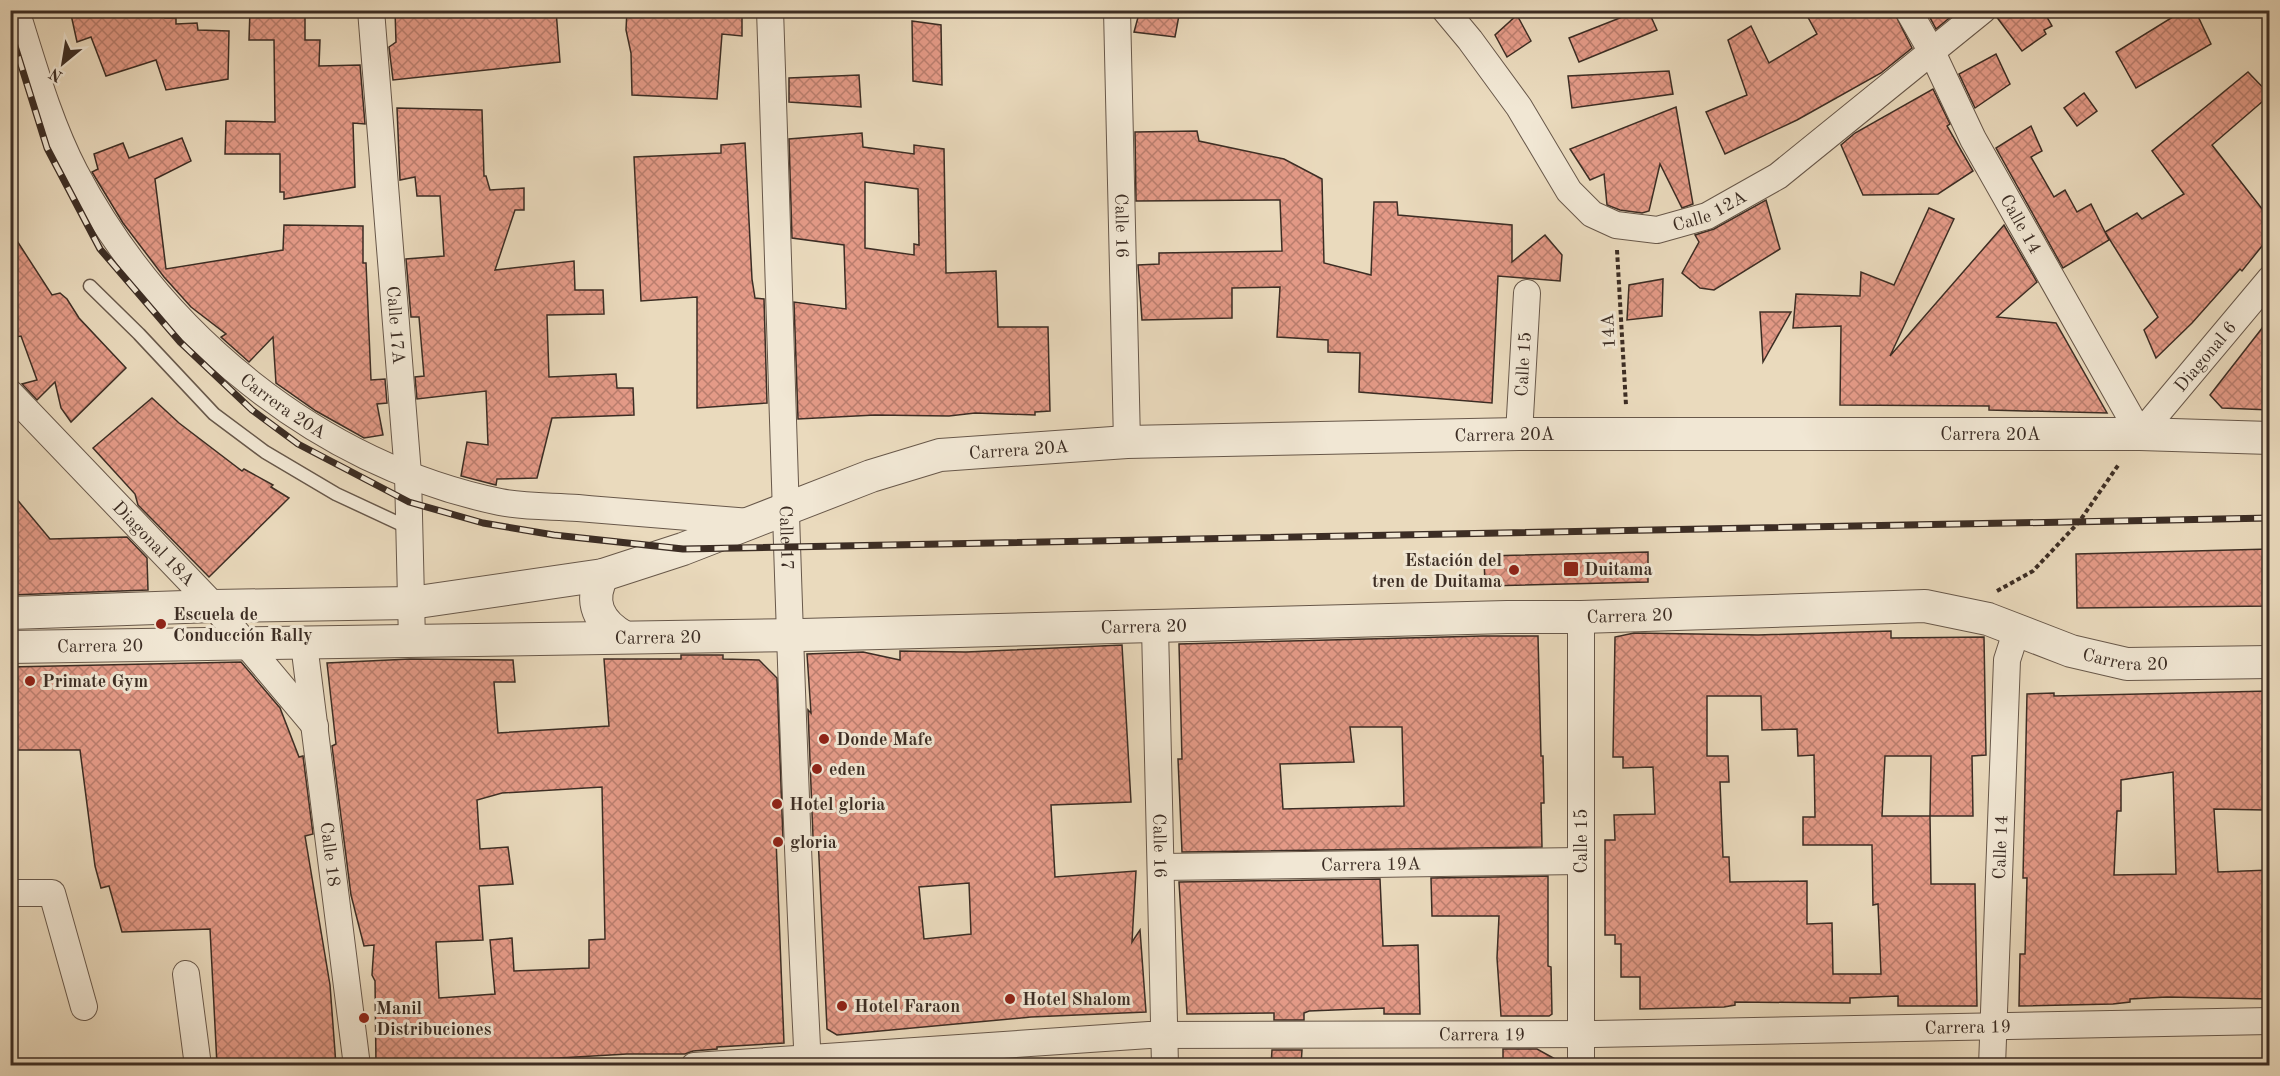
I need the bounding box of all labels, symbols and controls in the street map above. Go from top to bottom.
north arrow [33,33,93,93]
text: N [47,64,66,84]
street label: Calle 12A [1671,188,1750,235]
street label: Calle 14 [1996,192,2044,257]
street label: Calle 16 [1111,193,1131,259]
street label: Calle 17A [383,285,407,365]
street label: 14A [1599,313,1619,349]
street label: Diagonal 6 [2172,318,2240,395]
street label: Calle 15 [1513,331,1535,397]
street label: Carrera 20A [236,371,329,443]
street label: Carrera 20A [1454,426,1555,445]
street label: Carrera 20A [1940,426,2041,444]
street label: Carrera 20A [968,438,1070,463]
street label: Diagonal 18A [109,498,198,590]
street label: Calle 17 [776,505,796,571]
place label: Estación del tren de Duitama [1372,552,1502,591]
marker: Duitama [1562,560,1580,578]
place label: Duitama [1584,561,1653,579]
marker: Estación del tren de Duitama [1507,563,1521,577]
place label: Escuela de Conducción Rally [173,606,313,645]
street label: Carrera 20 [1586,606,1673,627]
marker: Escuela de Conducción Rally [154,617,168,631]
street label: Carrera 20 [1100,617,1187,637]
street label: Carrera 20 [615,629,701,648]
street label: Carrera 20 [57,637,143,656]
street label: Carrera 20 [2081,646,2168,674]
place label: Primate Gym [42,673,148,691]
marker: Primate Gym [23,674,37,688]
place label: Donde Mafe [836,731,932,749]
marker: Donde Mafe [817,732,831,746]
place label: eden [829,761,866,779]
marker: eden [810,762,824,776]
place label: Hotel gloria [789,796,885,814]
marker: Hotel gloria [770,797,784,811]
street label: Calle 15 [1573,809,1591,873]
street label: Calle 16 [1149,813,1169,879]
street label: Calle 14 [1991,814,2011,880]
street label: Calle 18 [316,821,342,888]
place label: gloria [790,834,837,852]
marker: gloria [771,835,785,849]
street label: Carrera 19A [1321,855,1421,875]
place label: Hotel Shalom [1022,991,1131,1009]
marker: Hotel Shalom [1003,992,1017,1006]
place label: Hotel Faraon [854,998,960,1016]
marker: Hotel Faraon [835,999,849,1013]
place label: Manil Distribuciones [376,1000,492,1039]
marker: Manil Distribuciones [357,1011,371,1025]
street label: Carrera 19 [1925,1018,2011,1038]
street label: Carrera 19 [1439,1026,1525,1044]

